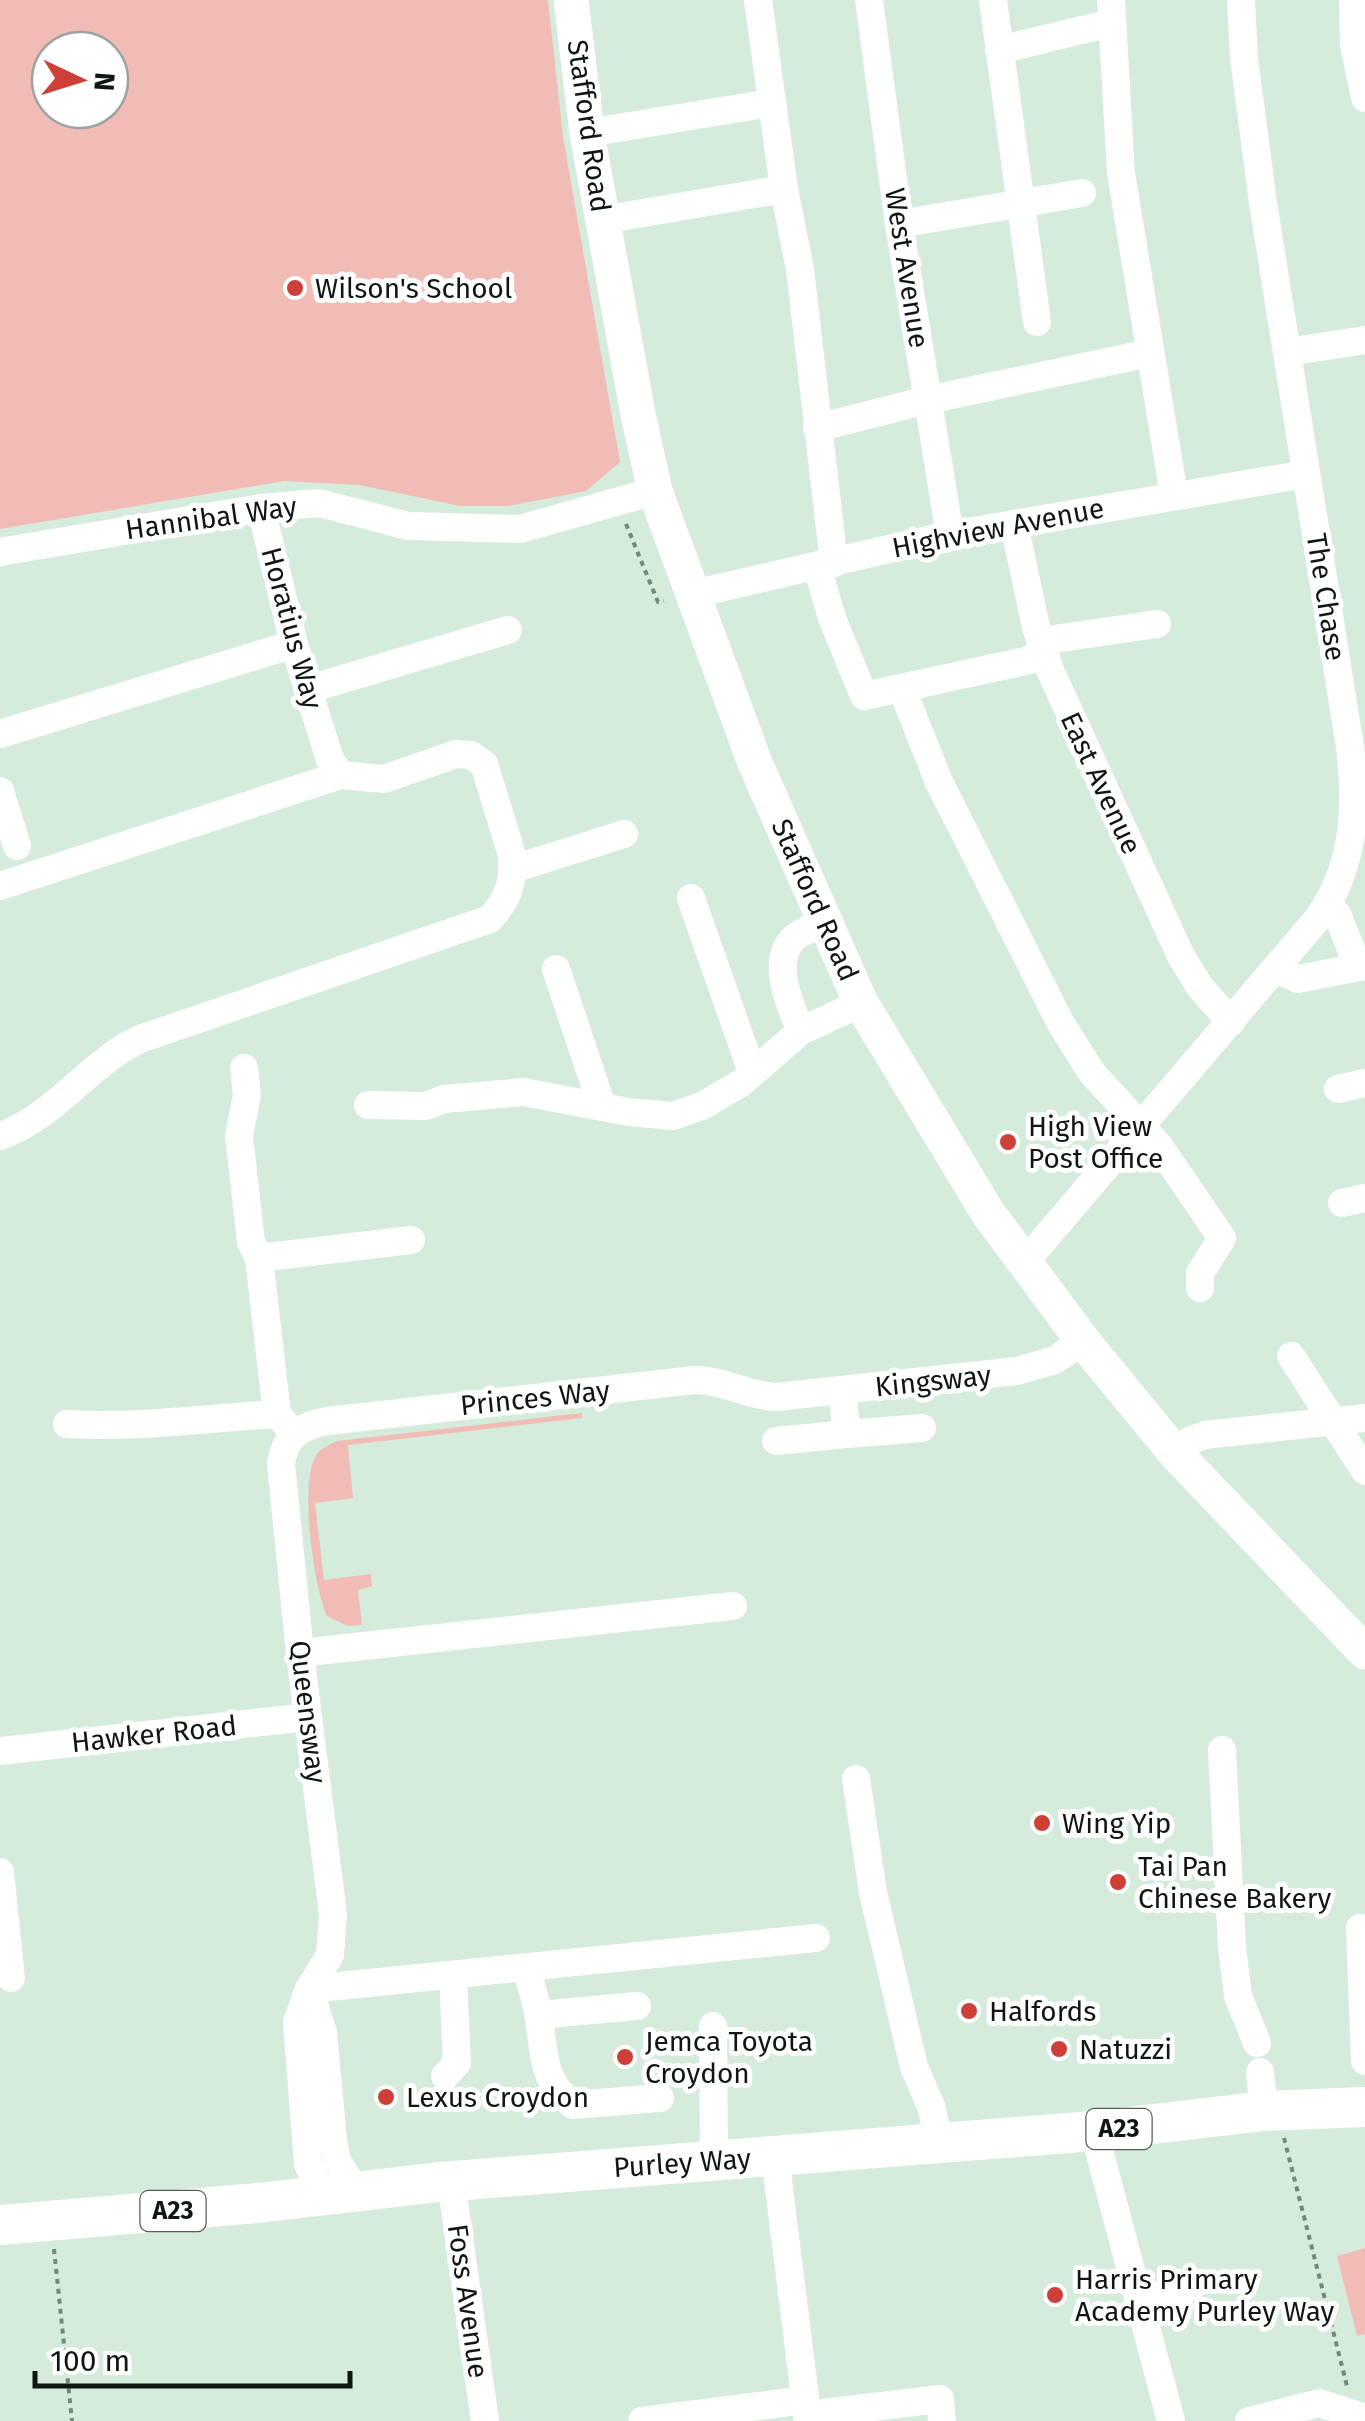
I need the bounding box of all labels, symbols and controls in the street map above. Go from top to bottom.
north arrow [30,30,130,130]
street label: Stafford Road [561,38,617,214]
text: N [87,71,122,92]
street label: West Avenue [878,186,936,350]
place label: Wilson's School [315,272,512,305]
marker: Wilson's School [284,277,306,299]
street label: Hannibal Way [123,490,299,546]
street label: Highview Avenue [889,491,1107,565]
street label: The Chase [1300,531,1352,663]
street label: Horatius Way [255,543,329,713]
street label: East Avenue [1054,707,1148,859]
street label: Stafford Road [765,814,865,986]
place label: High View Post Office [1028,1110,1163,1175]
marker: High View Post Office [997,1131,1019,1153]
street label: Kingsway [873,1358,993,1403]
street label: Princes Way [459,1374,612,1422]
street label: Queensway [283,1639,333,1786]
street label: Hawker Road [70,1709,238,1759]
place label: Wing Yip [1062,1807,1171,1840]
marker: Wing Yip [1031,1812,1053,1834]
place label: Tai Pan Chinese Bakery [1138,1850,1332,1915]
marker: Tai Pan Chinese Bakery [1107,1871,1129,1893]
place label: Halfords [989,1995,1096,2028]
marker: Halfords [958,2000,980,2022]
place label: Jemca Toyota Croydon [645,2025,813,2090]
place label: Natuzzi [1079,2033,1172,2066]
marker: Natuzzi [1048,2038,1070,2060]
marker: Jemca Toyota Croydon [614,2046,636,2068]
place label: Lexus Croydon [406,2081,589,2114]
marker: Lexus Croydon [375,2086,397,2108]
road number: A23 [1086,2109,1152,2149]
street label: Purley Way [612,2142,752,2184]
road number: A23 [140,2191,206,2231]
street label: Foss Avenue [441,2222,495,2380]
place label: Harris Primary Academy Purley Way [1075,2263,1335,2328]
marker: Harris Primary Academy Purley Way [1044,2284,1066,2306]
scale bar [35,2326,350,2388]
text: 100 m [50,2343,130,2379]

